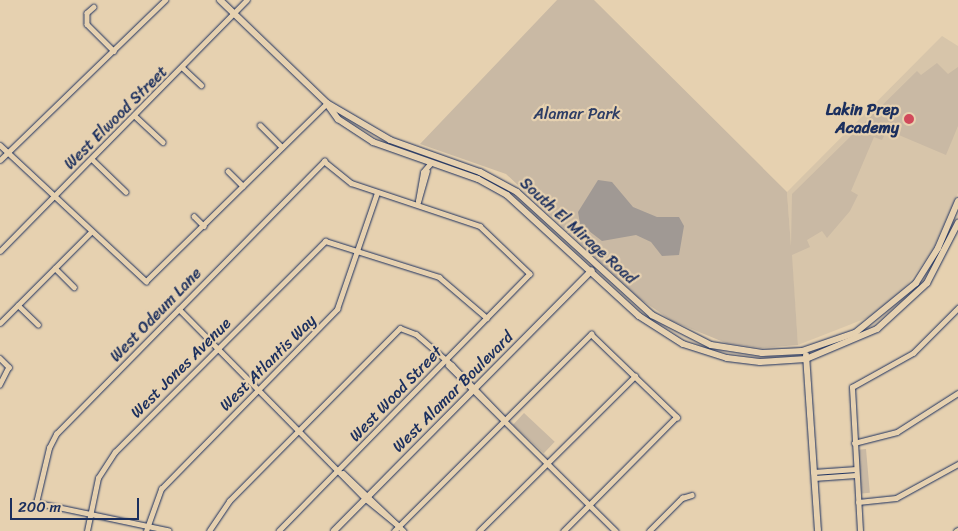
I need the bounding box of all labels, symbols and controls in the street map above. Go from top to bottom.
street label: West Elwood Street [60,62,172,174]
place label: Lakin Prep Academy [825,100,899,138]
park label: Alamar Park [534,104,620,124]
marker: Lakin Prep Academy [903,113,915,125]
street label: South El Mirage Road [516,174,640,288]
street label: West Odeum Lane [106,264,206,366]
street label: West Atlantis Way [215,310,321,416]
street label: West Jones Avenue [127,314,235,422]
street label: West Alamar Boulevard [389,328,517,456]
street label: West Wood Street [345,342,447,446]
scale bar [12,488,141,520]
text: 200 m [18,494,61,520]

